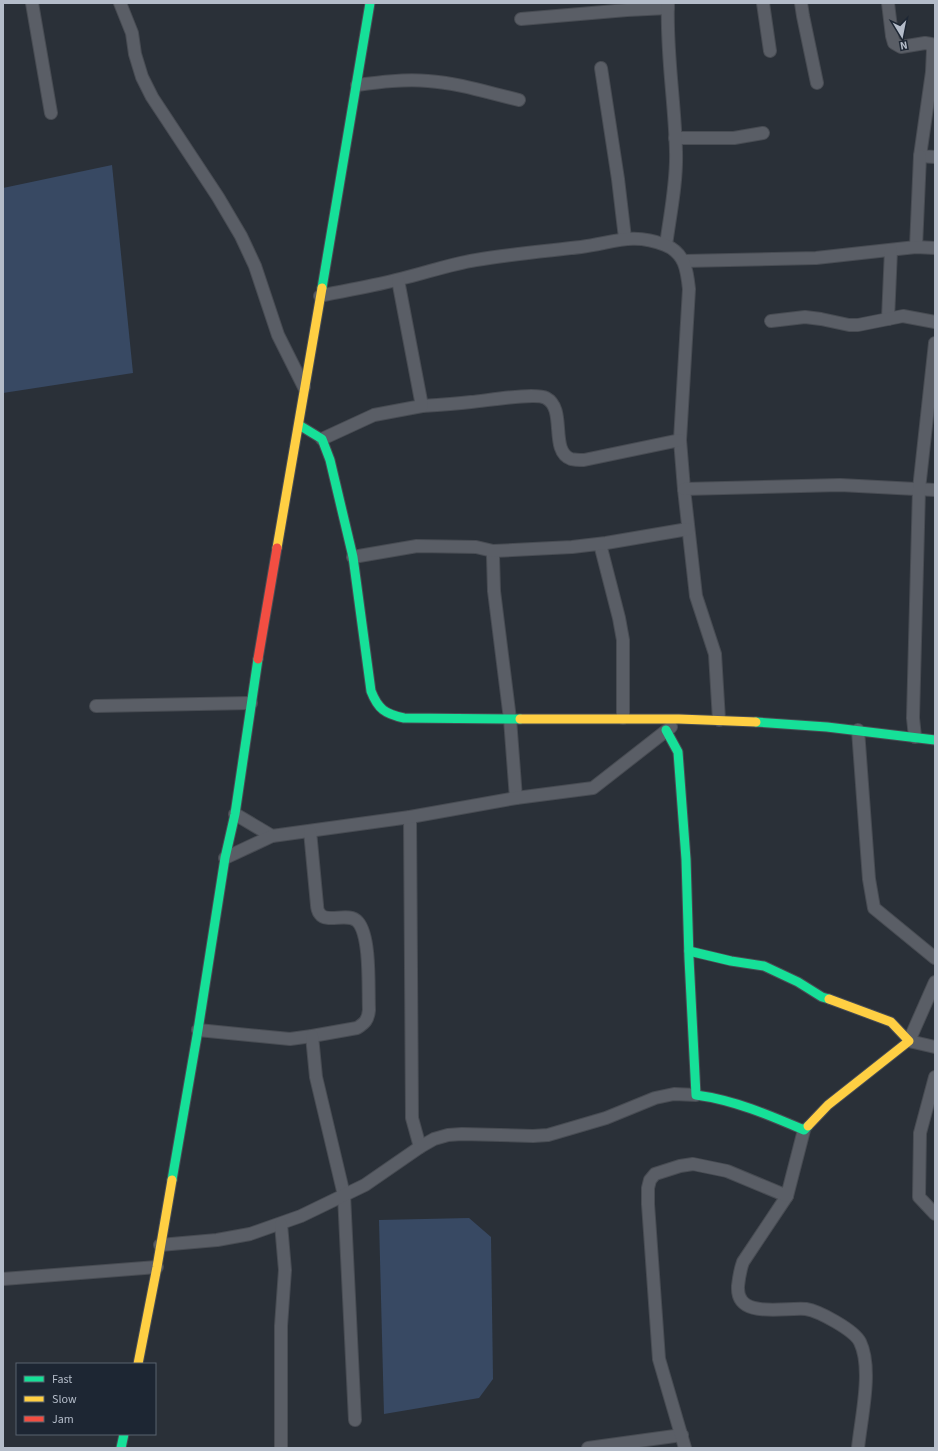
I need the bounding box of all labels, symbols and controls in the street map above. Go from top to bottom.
north arrow [882,16,922,56]
text: N [899,37,909,53]
legend [16,1363,156,1435]
text: Fast [52,1371,72,1388]
text: Slow [52,1391,77,1408]
text: Jam [52,1411,74,1428]

